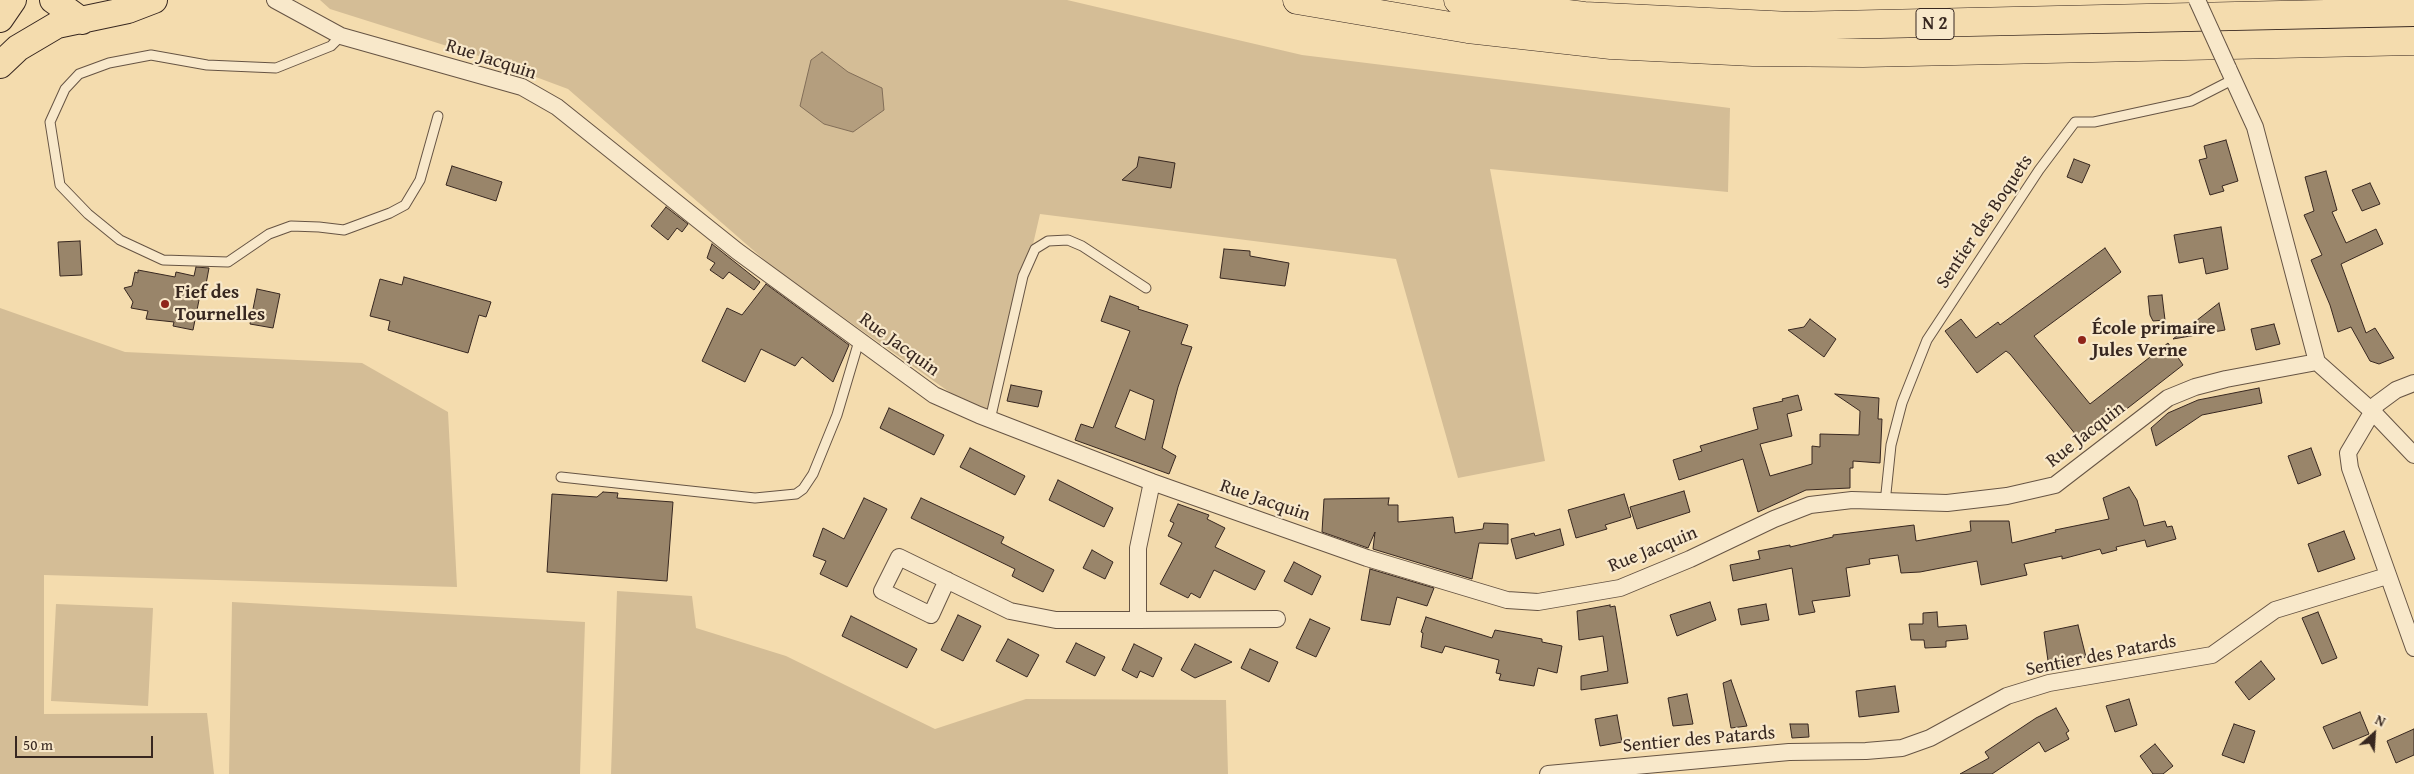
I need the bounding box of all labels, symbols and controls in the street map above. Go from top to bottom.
road number: N 2 [1916,8,1954,40]
street label: Rue Jacquin [443,35,539,85]
street label: Sentier des Boquets [1932,151,2038,293]
place label: Fief des Tournelles [175,282,265,326]
marker: Fief des Tournelles [159,298,171,310]
street label: Rue Jacquin [854,308,944,382]
place label: École primaire Jules Verne [2092,318,2216,362]
marker: École primaire Jules Verne [2076,334,2088,346]
street label: Rue Jacquin [2042,397,2130,473]
street label: Rue Jacquin [1217,475,1313,527]
street label: Rue Jacquin [1605,522,1701,578]
street label: Sentier des Patards [2024,630,2178,682]
north arrow [2349,709,2399,759]
text: N [2372,709,2389,732]
street label: Sentier des Patards [1622,722,1776,758]
scale bar [18,726,155,758]
text: 50 m [23,734,53,755]

